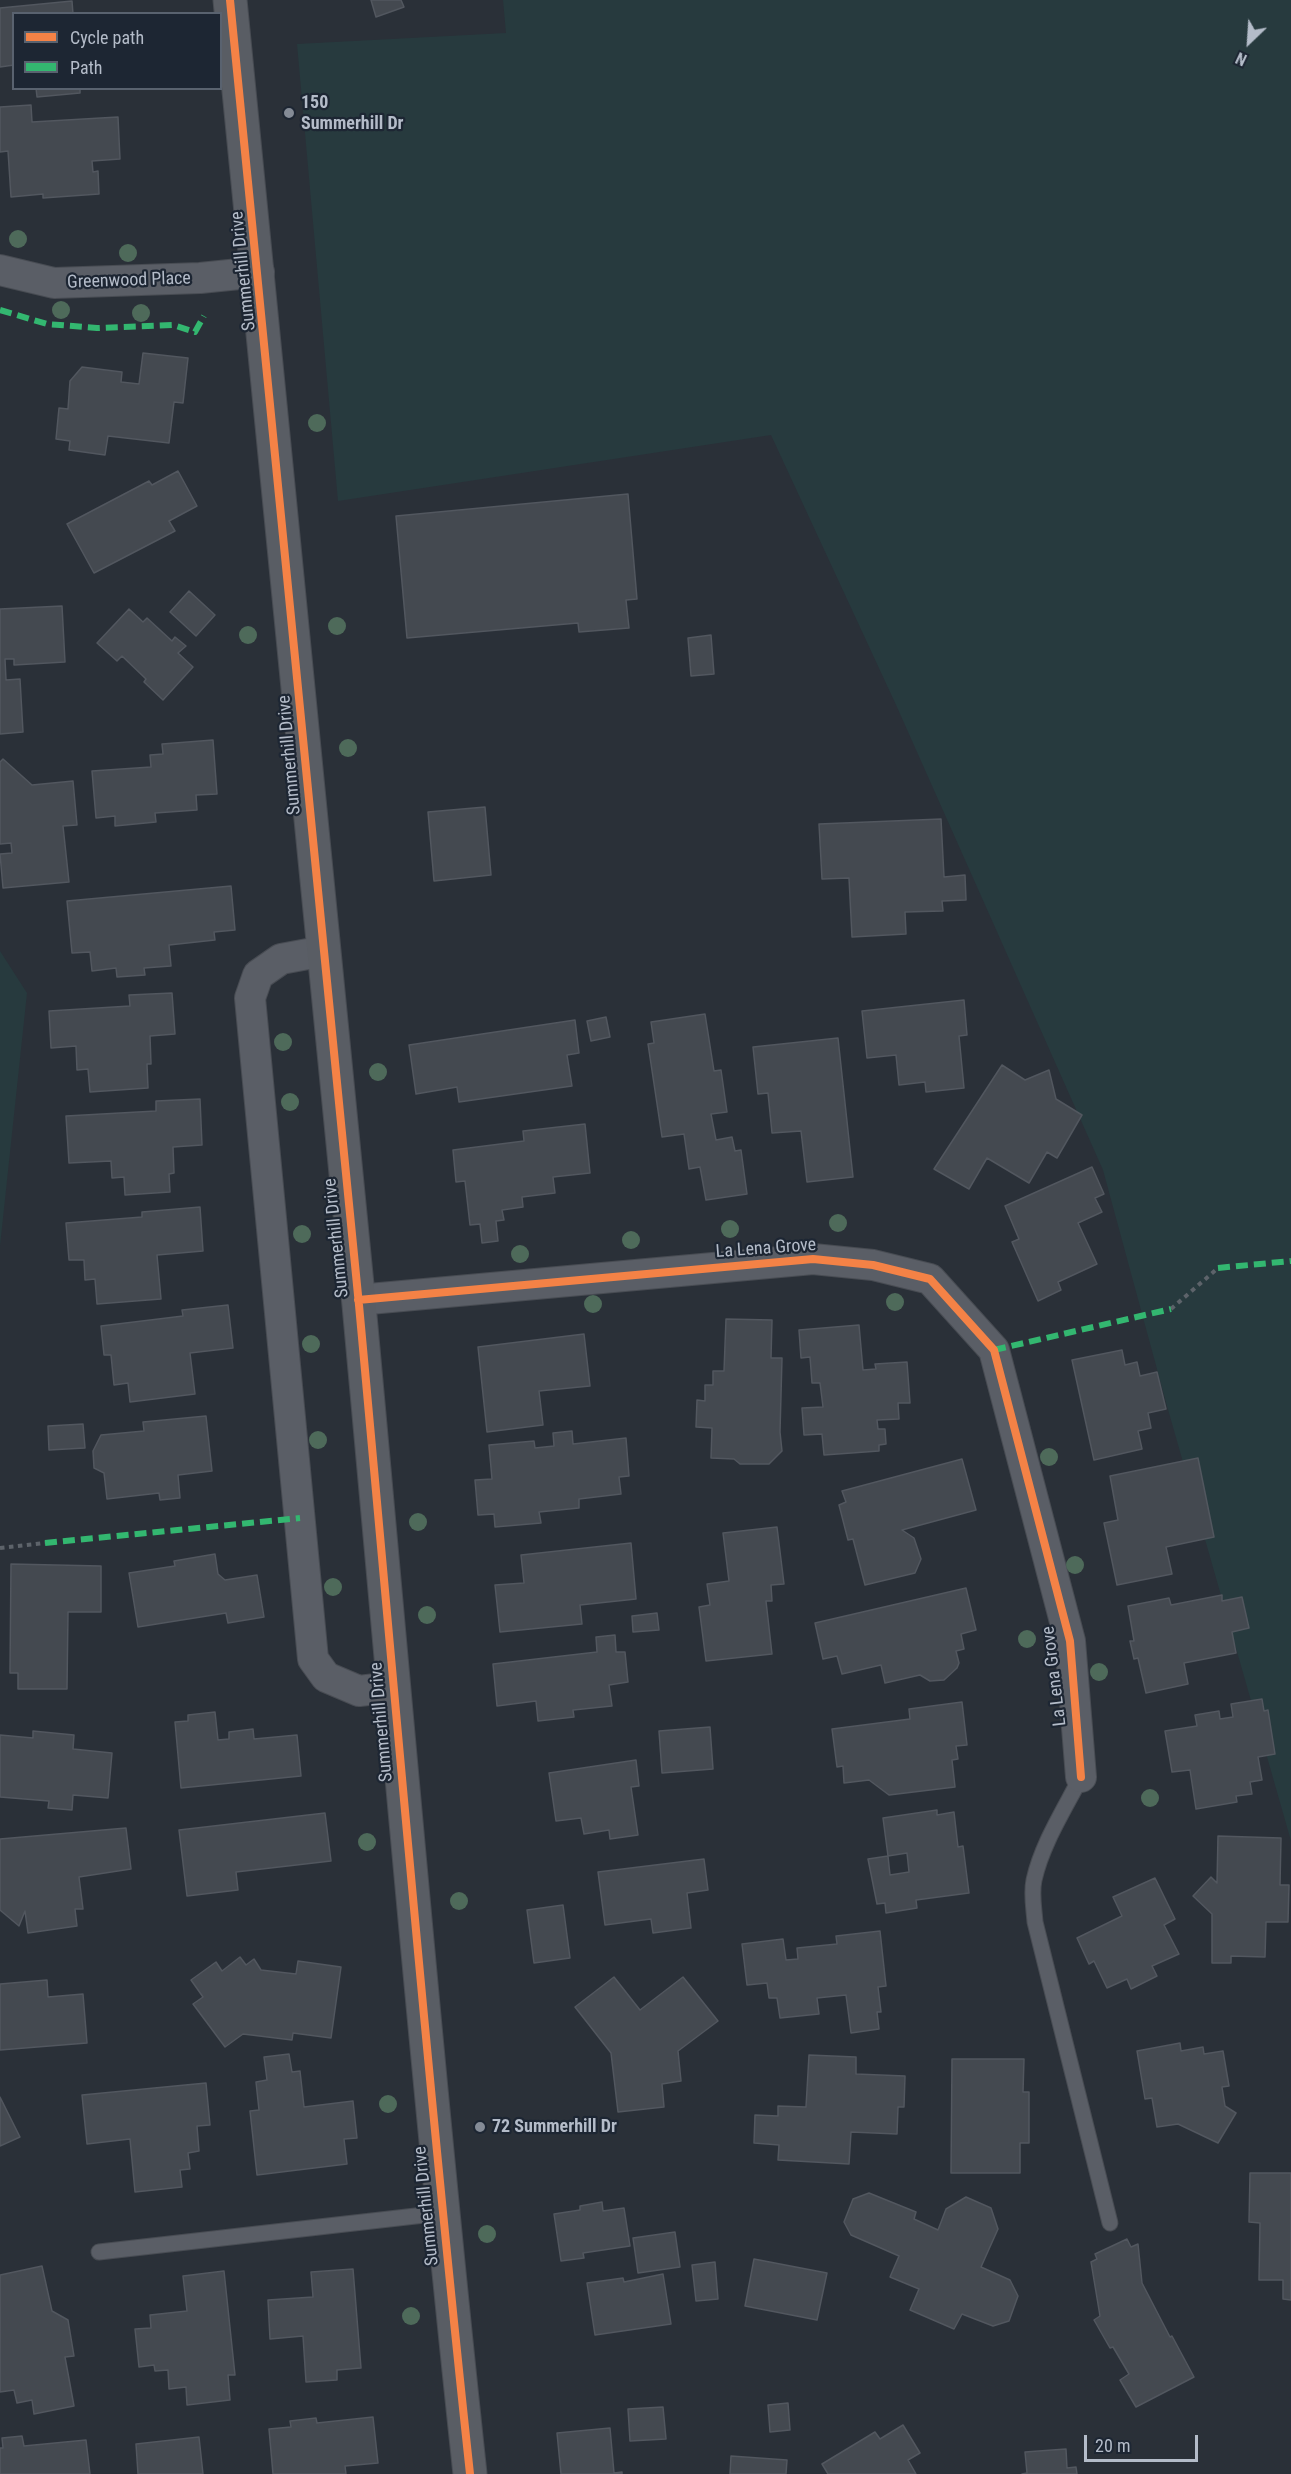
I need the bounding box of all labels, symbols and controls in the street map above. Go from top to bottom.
legend [12,12,222,90]
north arrow [1219,12,1279,72]
text: Cycle path [70,27,144,48]
text: N [1233,48,1250,69]
text: Path [70,57,103,78]
place label: 150 Summerhill Dr [301,92,404,134]
marker: 150 Summerhill Dr [282,106,296,120]
street label: Summerhill Drive [227,210,261,332]
street label: Greenwood Place [67,268,191,294]
street label: Summerhill Drive [274,694,306,816]
street label: Summerhill Drive [320,1177,354,1299]
street label: La Lena Grove [715,1235,817,1263]
street label: La Lena Grove [1038,1625,1072,1727]
street label: Summerhill Drive [366,1661,398,1783]
place label: 72 Summerhill Dr [492,2116,617,2138]
marker: 72 Summerhill Dr [473,2120,487,2134]
street label: Summerhill Drive [410,2145,444,2267]
scale bar [1087,2423,1201,2461]
text: 20 m [1095,2435,1130,2456]

